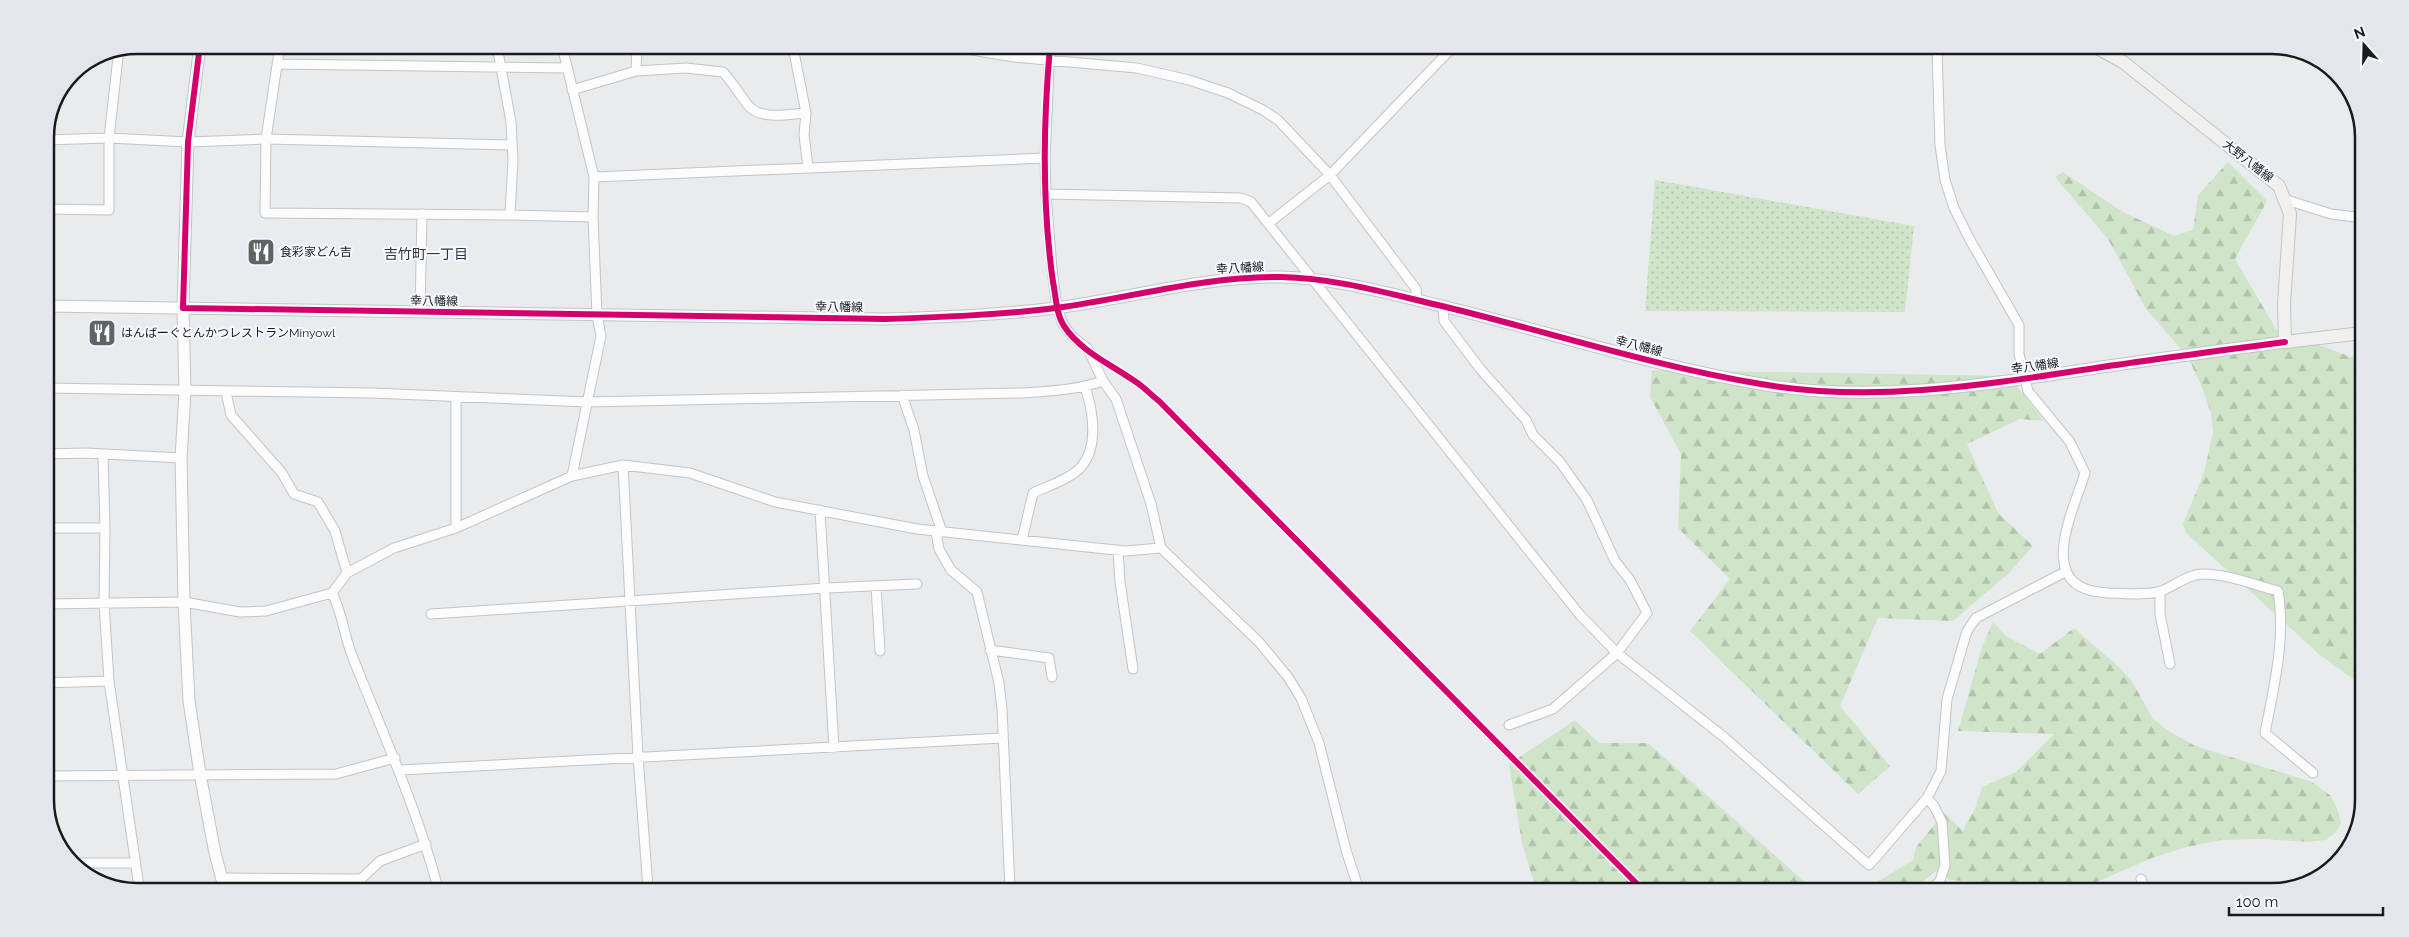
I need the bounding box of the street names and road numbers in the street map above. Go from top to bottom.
street label: 大野八幡線 [2220,137,2276,185]
street label: 幸八幡線 [1216,260,1264,276]
street label: 幸八幡線 [410,294,458,308]
street label: 幸八幡線 [815,300,863,314]
street label: 幸八幡線 [1614,333,1664,359]
street label: 幸八幡線 [2010,356,2060,376]

